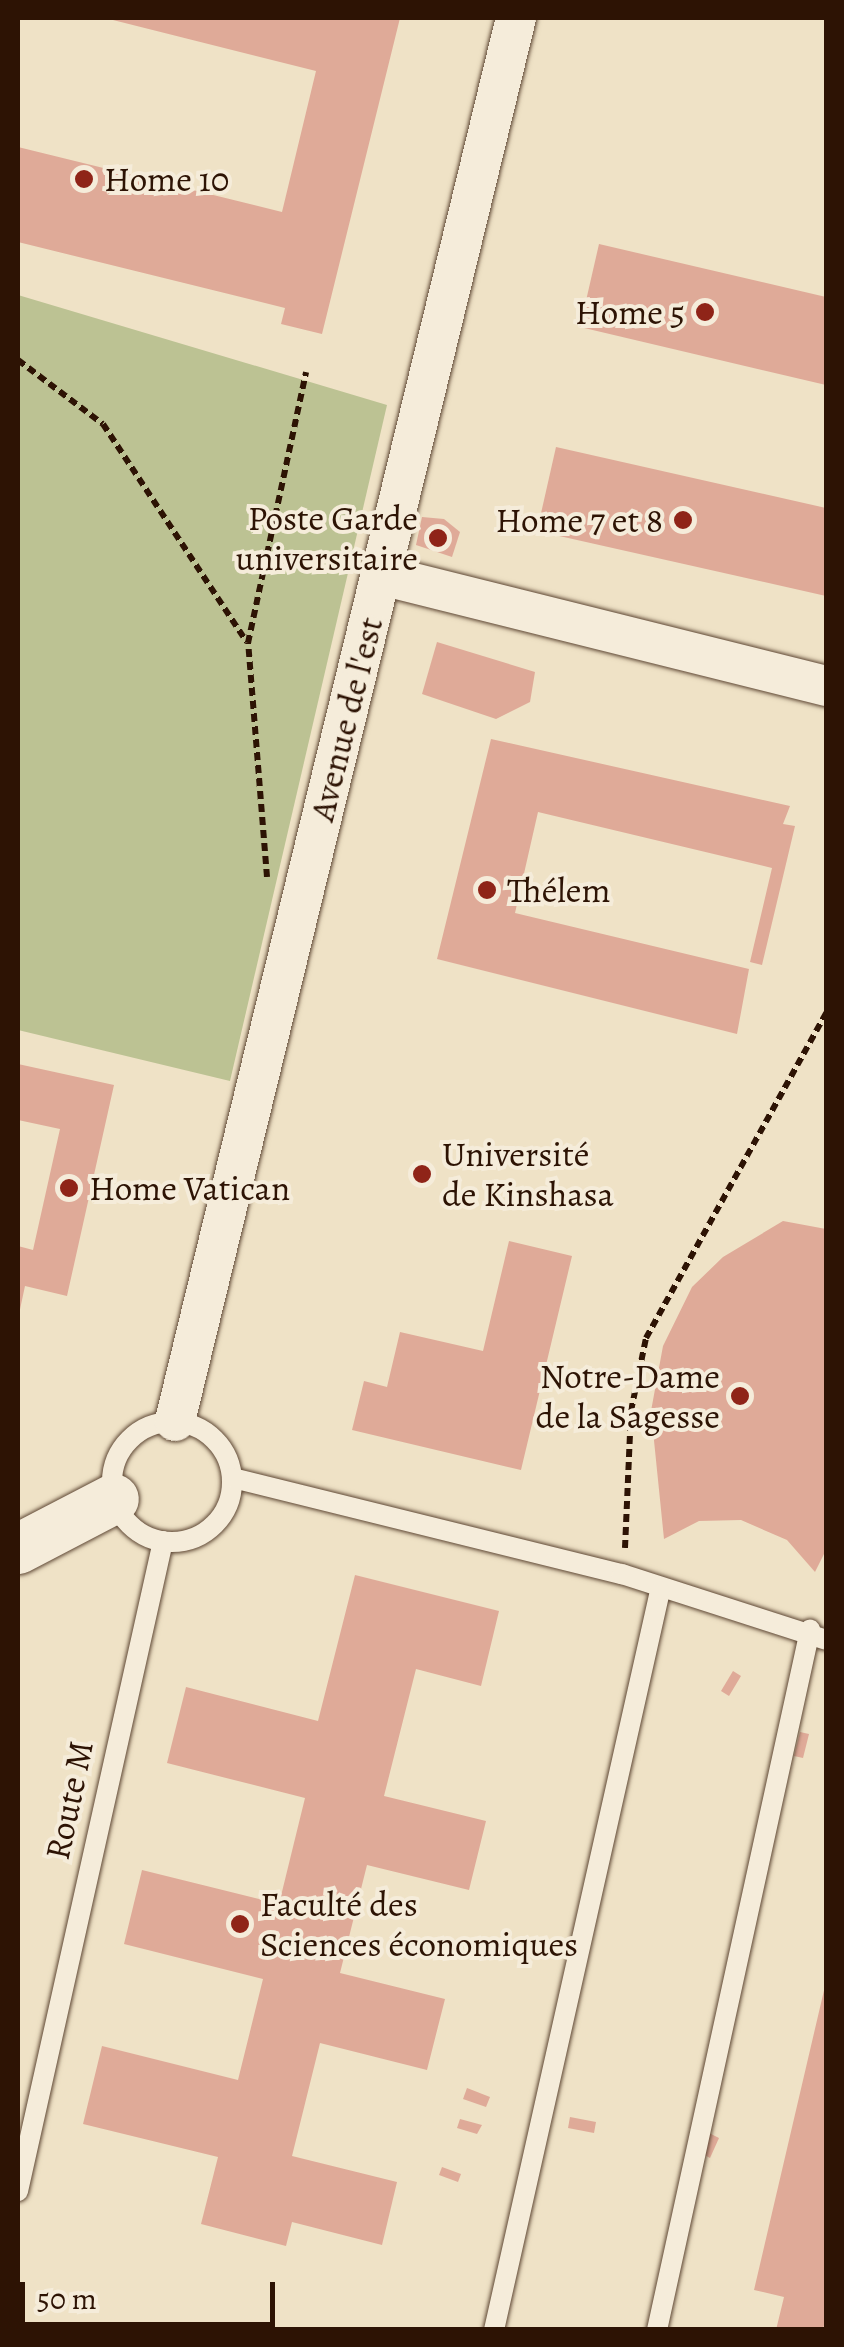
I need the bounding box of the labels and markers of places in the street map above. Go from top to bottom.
place label: Home 10 [104,158,229,200]
marker: Home 10 [73,168,95,190]
place label: Home 5 [575,291,685,333]
marker: Home 5 [694,301,716,323]
place label: Poste Garde universitaire [236,497,418,579]
place label: Home 7 et 8 [495,499,663,541]
marker: Home 7 et 8 [672,509,694,531]
marker: Poste Garde universitaire [427,527,449,549]
place label: Thélem [507,869,611,911]
marker: Thélem [476,879,498,901]
place label: Université de Kinshasa [442,1133,614,1215]
marker: Université de Kinshasa [411,1163,433,1185]
place label: Home Vatican [89,1167,290,1209]
marker: Home Vatican [58,1177,80,1199]
place label: Notre-Dame de la Sagesse [536,1355,720,1437]
marker: Notre-Dame de la Sagesse [729,1385,751,1407]
place label: Faculté des Sciences économiques [260,1883,578,1965]
marker: Faculté des Sciences économiques [229,1913,251,1935]

